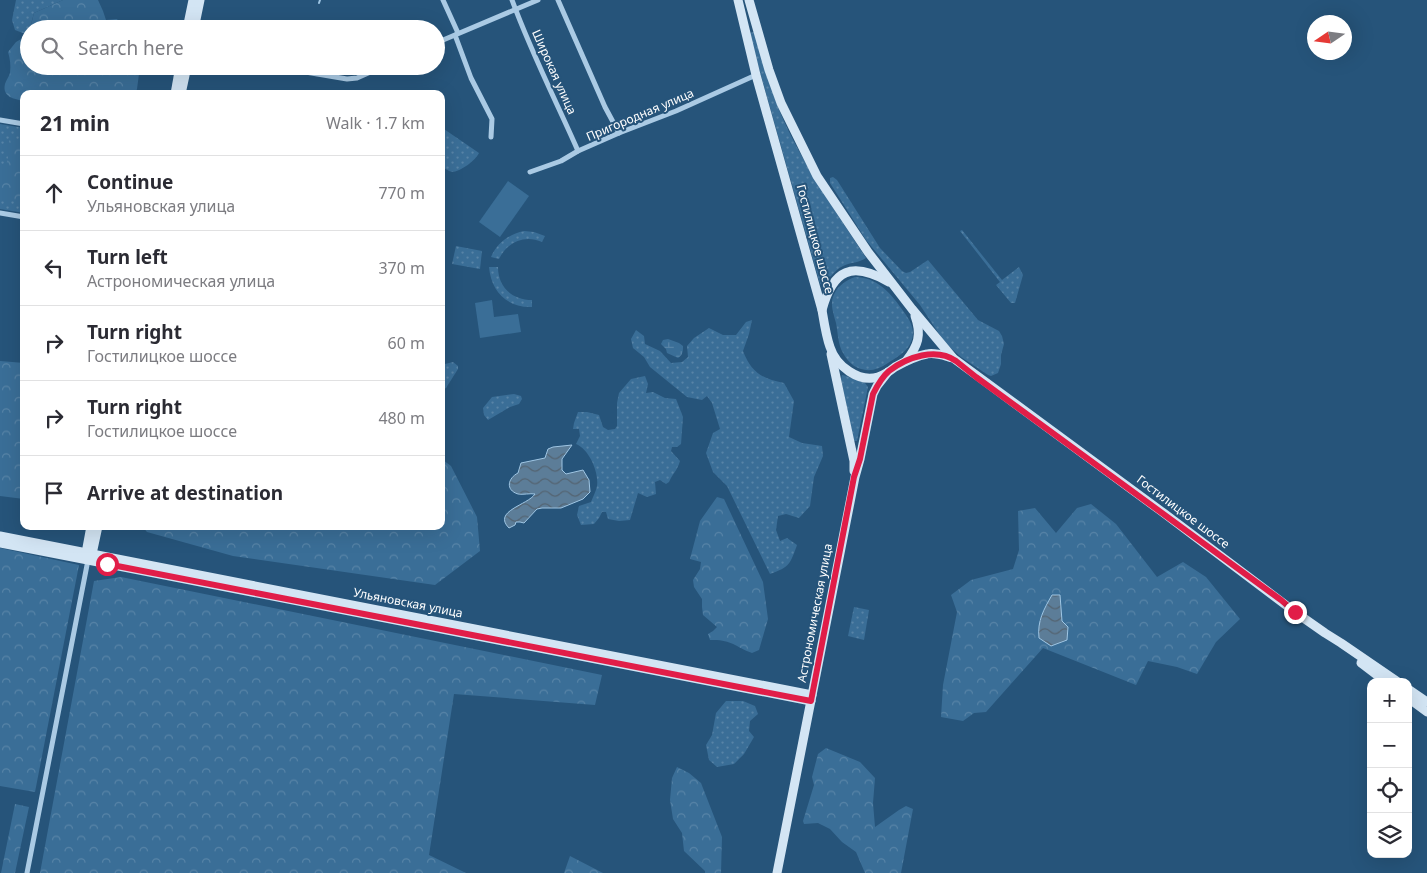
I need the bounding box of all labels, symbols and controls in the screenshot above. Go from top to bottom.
north arrow [1307,15,1352,60]
search box [20,20,445,75]
street label: Широкая улица [528,27,581,117]
icon: search [38,34,66,62]
text: Search here [78,35,184,61]
street label: Пригородная улица [583,84,696,145]
text: 21 min [40,109,110,137]
text: Walk · 1.7 km [326,112,425,134]
text: Continue [87,169,173,195]
icon: ahead [40,179,68,207]
text: 770 m [378,182,425,204]
street label: Гостилицкое шоссе [793,182,838,296]
text: Ульяновская улица [87,195,235,217]
text: Turn left [87,244,168,270]
icon: left [40,254,68,282]
text: 370 m [378,257,425,279]
text: Астрономическая улица [87,270,275,292]
text: Turn right [87,319,182,345]
icon: right [40,329,68,357]
text: 60 m [388,332,425,354]
text: Гостилицкое шоссе [87,345,237,367]
text: Turn right [87,394,182,420]
icon: right [40,404,68,432]
text: 480 m [378,407,425,429]
text: Гостилицкое шоссе [87,420,237,442]
street label: Гостилицкое шоссе [1133,471,1234,553]
icon: arrive [40,479,68,507]
text: Arrive at destination [87,480,283,506]
street label: Астрономическая улица [793,542,836,684]
route start [96,553,119,576]
street label: Ульяновская улица [352,584,464,621]
route end [1284,601,1307,624]
map controls [1367,678,1412,858]
button: + [1367,678,1412,723]
button: − [1367,723,1412,768]
button: locate [1367,768,1412,813]
button: layers [1367,813,1412,858]

